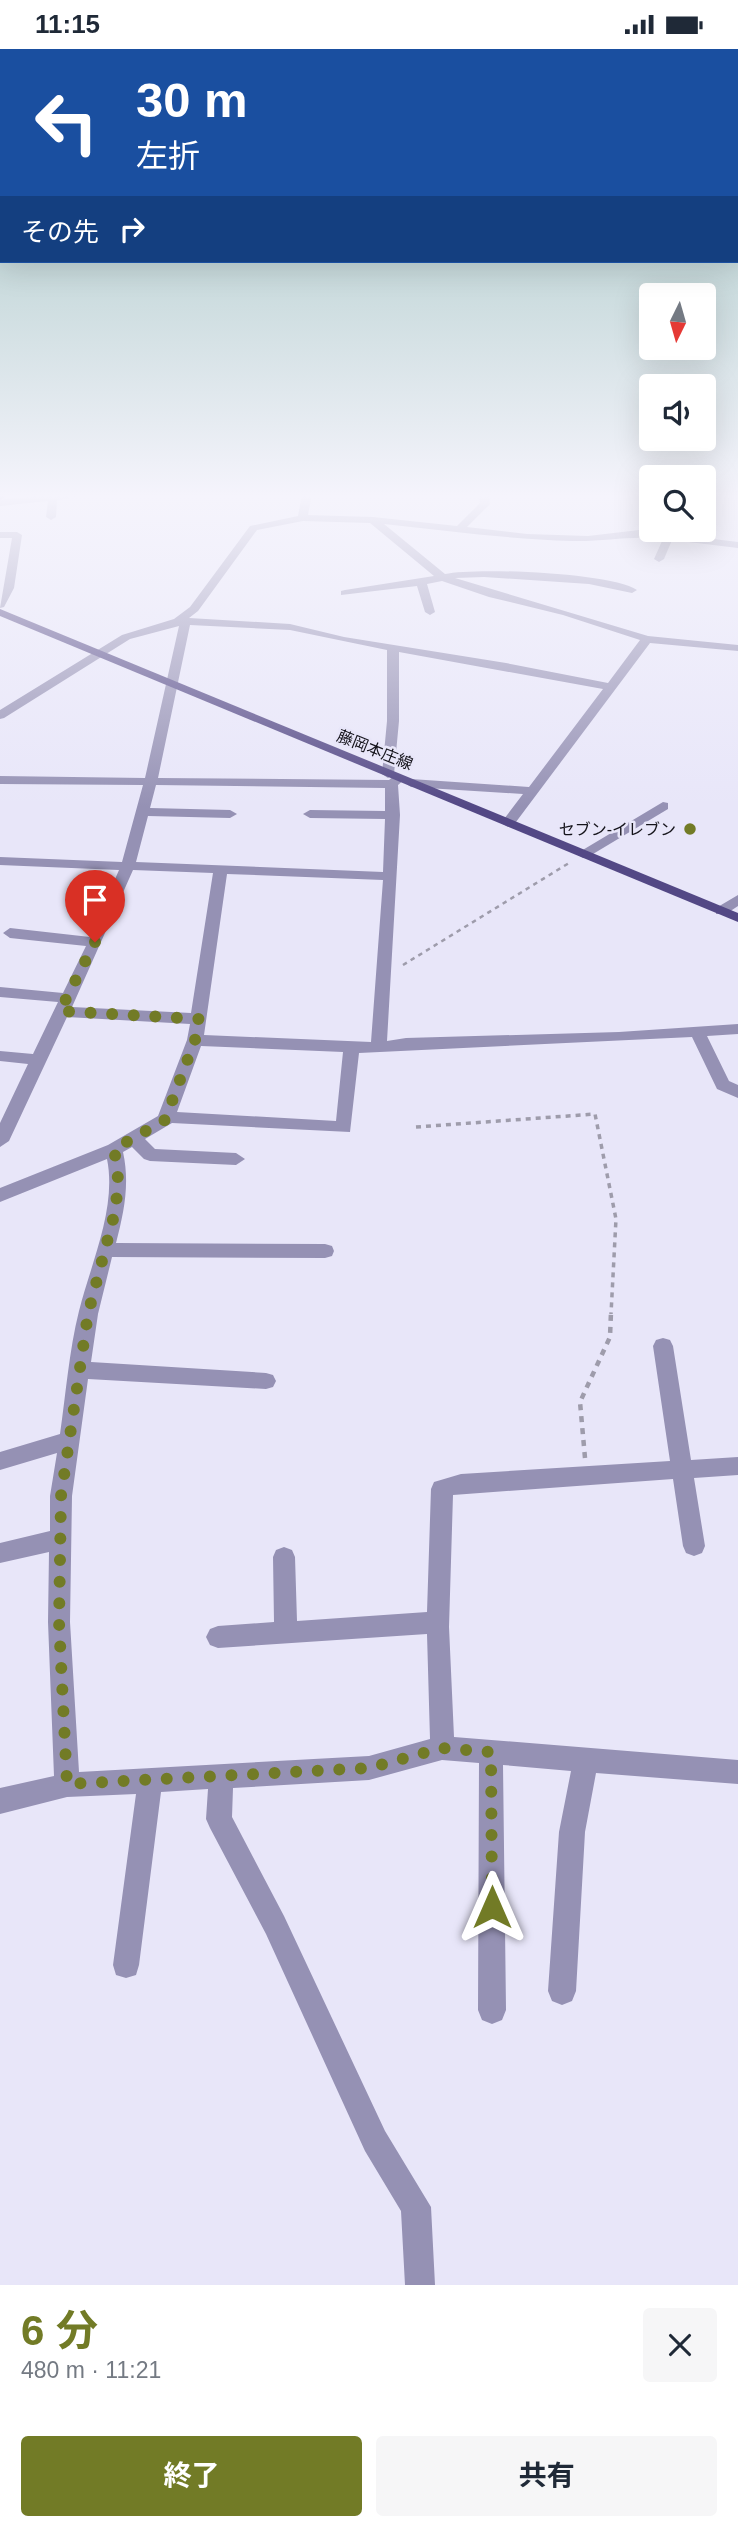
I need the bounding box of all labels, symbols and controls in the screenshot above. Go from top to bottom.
text: 11:15 [35,9,100,39]
text: 30 m [136,73,248,127]
icon: left [21,77,112,168]
text: 左折 [136,138,200,174]
icon: right [113,210,151,248]
text: その先 [21,217,99,247]
north arrow [639,283,716,361]
map controls [639,283,716,542]
button: sound [639,374,716,451]
button: search [639,465,716,542]
street label: 藤岡本庄線 [335,727,415,773]
place label: セブン-イレブン [559,821,676,838]
marker: セブン-イレブン [682,821,698,837]
pin [65,870,125,942]
icon: arrive [76,881,114,919]
position arrow [455,1870,529,1944]
text: 6 分 [21,2307,98,2354]
button: close [643,2308,717,2382]
text: 480 m · 11:21 [21,2357,161,2383]
button: 終了 [21,2436,362,2516]
button: 共有 [376,2436,717,2516]

